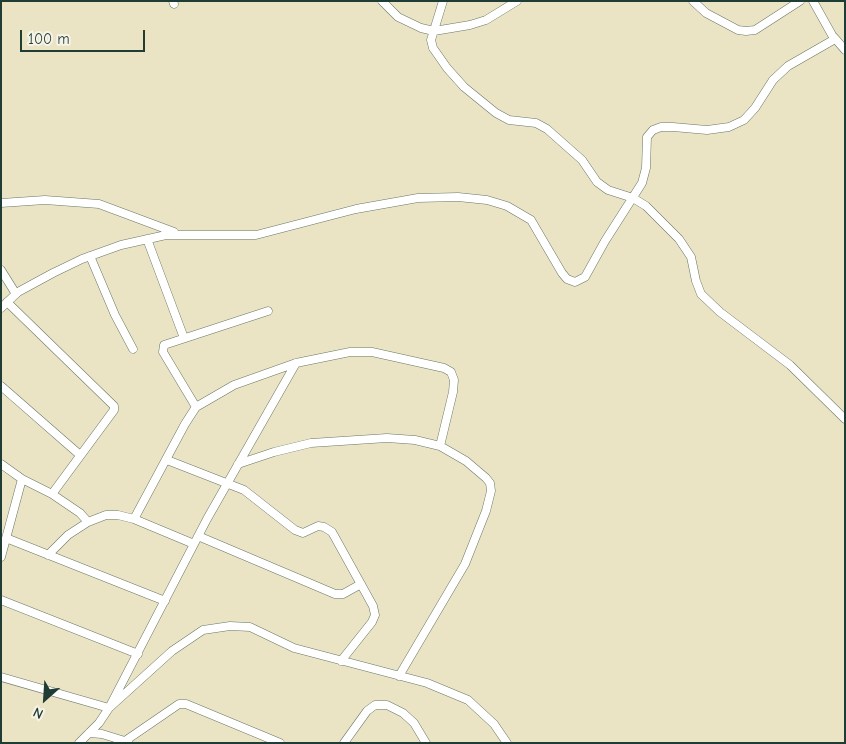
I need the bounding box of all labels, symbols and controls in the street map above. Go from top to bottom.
scale bar [22,20,148,52]
text: 100 m [28,30,70,48]
north arrow [20,674,70,724]
text: N [30,703,46,723]

